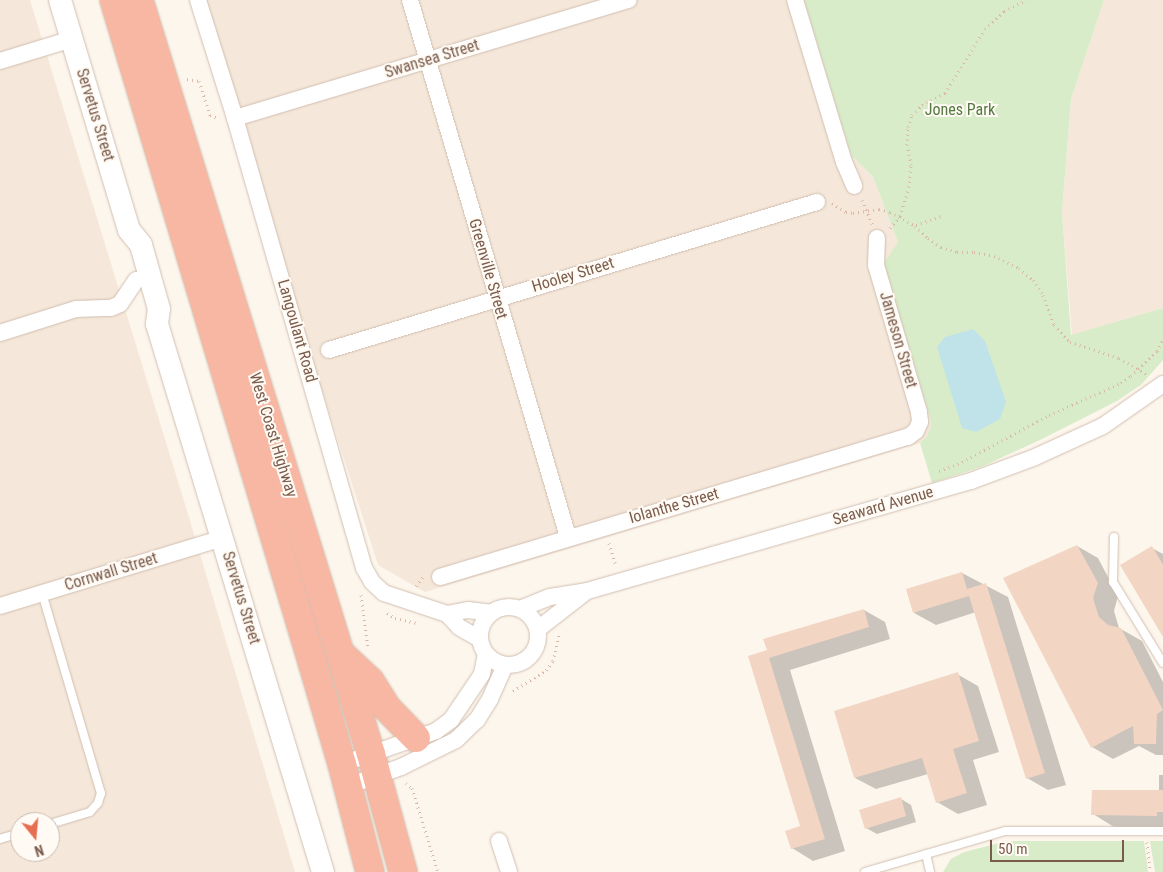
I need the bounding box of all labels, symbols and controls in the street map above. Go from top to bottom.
street label: Swansea Street [382,36,482,82]
street label: Servetus Street [72,66,118,164]
park label: Jones Park [925,100,995,120]
street label: Greenville Street [465,217,511,321]
street label: Hooley Street [530,253,616,297]
street label: Langoulant Road [273,277,321,385]
street label: Jameson Street [875,290,921,390]
street label: West Coast Highway [245,370,301,500]
street label: Seaward Avenue [830,482,936,530]
street label: Iolanthe Street [627,484,721,528]
street label: Cornwall Street [62,549,160,595]
street label: Servetus Street [218,549,264,647]
north arrow [10,812,60,862]
scale bar [993,830,1127,862]
text: 50 m [998,840,1028,858]
text: N [33,841,46,859]

